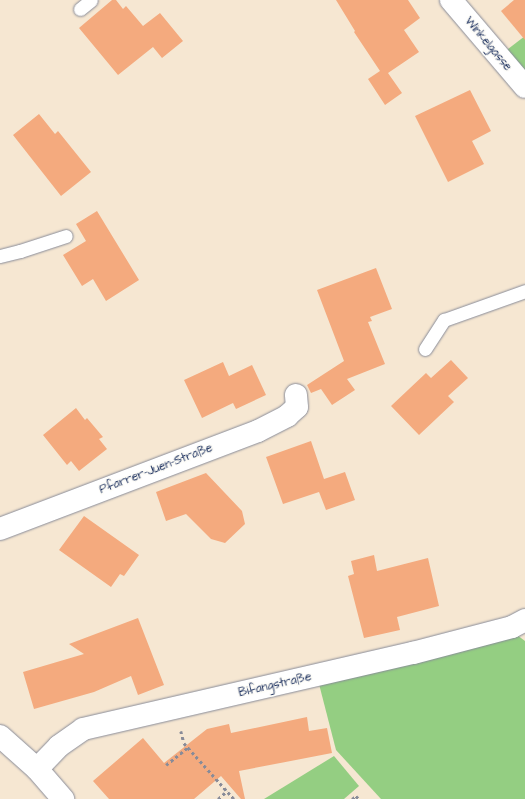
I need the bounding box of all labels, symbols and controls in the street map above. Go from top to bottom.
street label: Winkelgasse [461,14,515,74]
street label: Pfarrer-Juen-Straße [97,441,215,497]
street label: Bifangstraße [237,670,313,700]

